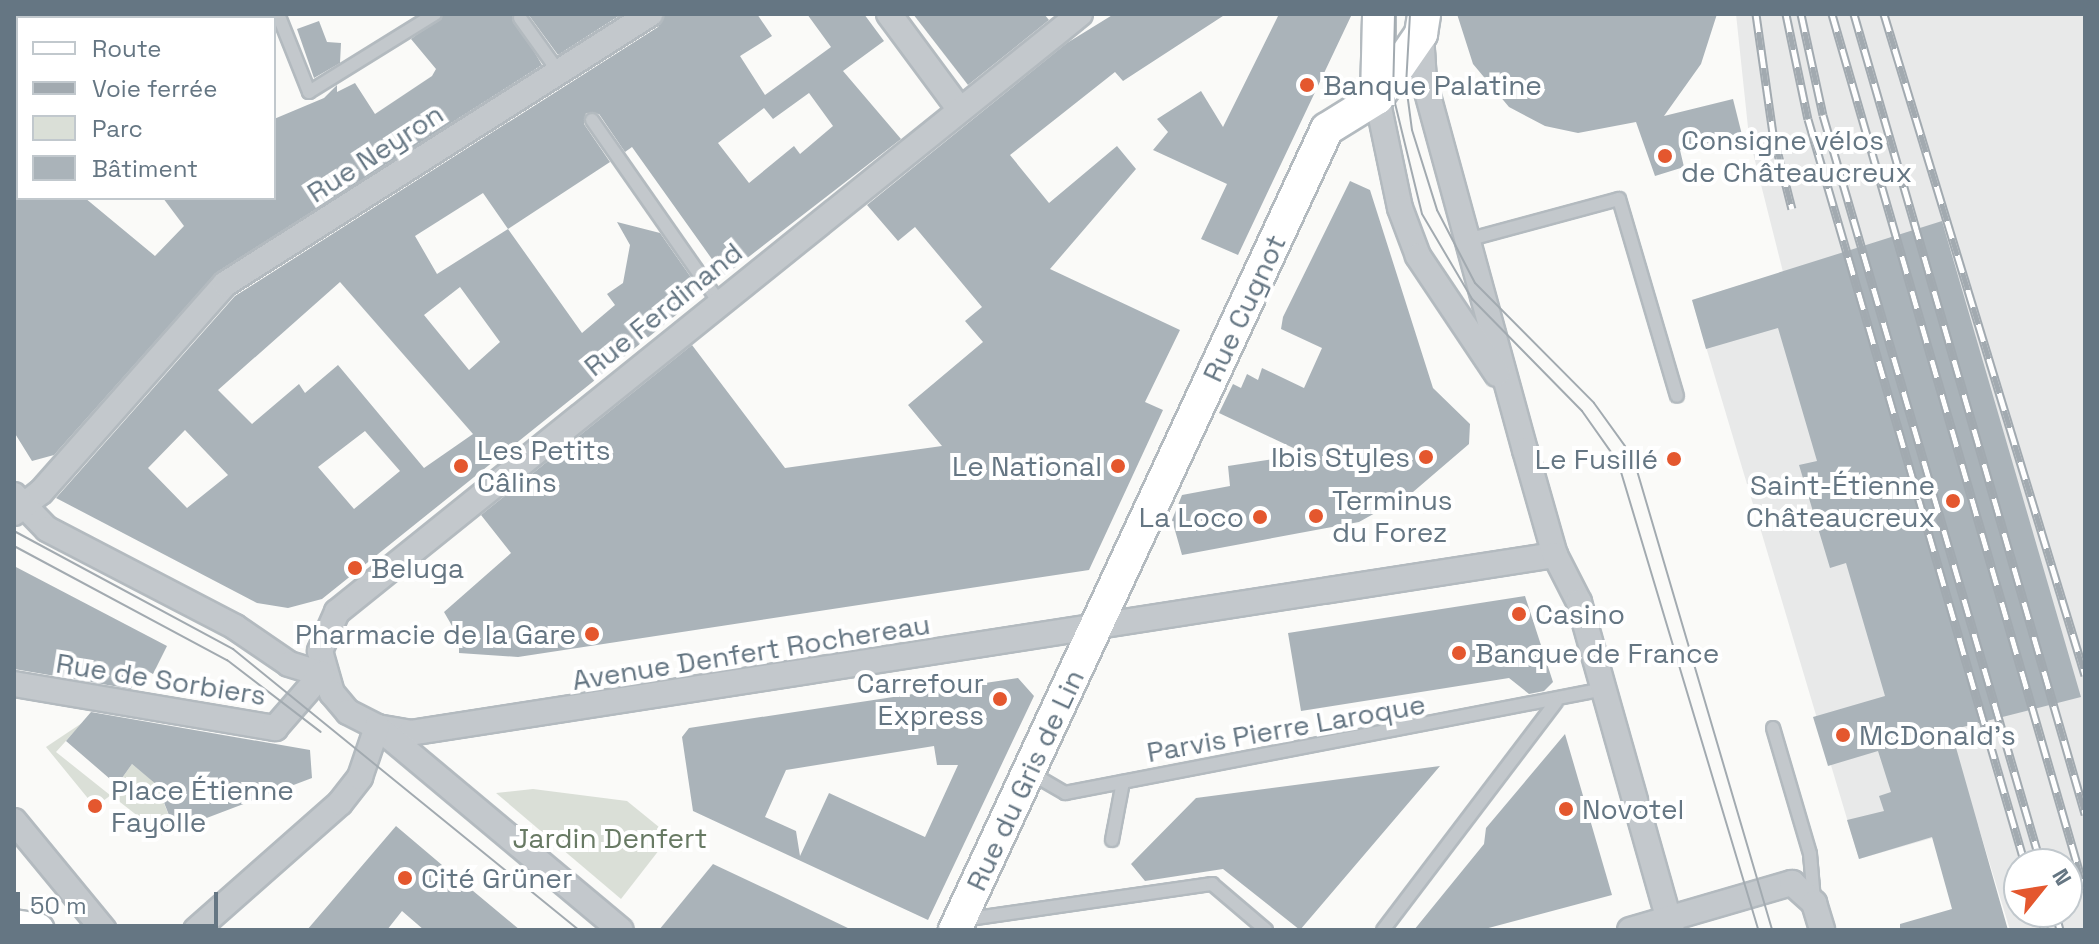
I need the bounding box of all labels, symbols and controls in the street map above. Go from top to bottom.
legend [16,16,276,200]
text: Route [92,33,161,64]
place label: Banque Palatine [1323,68,1542,102]
text: Voie ferrée [92,73,217,104]
marker: Banque Palatine [1298,76,1316,94]
street label: Rue Neyron [301,97,449,209]
text: Parc [92,113,143,144]
place label: Consigne vélos de Châteaucreux [1681,123,1912,189]
marker: Consigne vélos de Châteaucreux [1656,147,1674,165]
text: Bâtiment [92,153,198,184]
street label: Rue Cugnot [1195,229,1293,387]
street label: Rue Ferdinand [577,235,749,383]
place label: Les Petits Câlins [477,433,610,499]
place label: Ibis Styles [1271,440,1410,474]
place label: Le Fusillé [1535,442,1658,476]
marker: Ibis Styles [1417,448,1435,466]
place label: Le National [952,449,1102,483]
marker: Le Fusillé [1665,450,1683,468]
marker: Les Petits Câlins [452,457,470,475]
marker: Le National [1109,457,1127,475]
place label: Saint-Étienne Châteaucreux [1746,468,1935,534]
place label: Terminus du Forez [1332,483,1453,549]
marker: Saint-Étienne Châteaucreux [1942,490,1964,512]
place label: La Loco [1139,500,1244,534]
marker: Terminus du Forez [1307,507,1325,525]
marker: La Loco [1251,508,1269,526]
place label: Beluga [371,551,464,585]
marker: Beluga [346,559,364,577]
place label: Casino [1535,597,1625,631]
marker: Casino [1510,605,1528,623]
street label: Avenue Denfert Rochereau [570,607,932,697]
place label: Pharmacie de la Gare [295,617,576,651]
marker: Pharmacie de la Gare [583,625,601,643]
place label: Banque de France [1475,636,1719,670]
marker: Banque de France [1450,644,1468,662]
street label: Rue de Sorbiers [54,646,268,712]
street label: Rue du Gris de Lin [959,664,1091,896]
place label: Carrefour Express [857,666,984,732]
street label: Parvis Pierre Laroque [1144,687,1428,769]
marker: Carrefour Express [991,690,1009,708]
place label: McDonald's [1859,718,2016,752]
marker: McDonald's [1834,726,1852,744]
place label: Place Étienne Fayolle [111,773,294,839]
place label: Novotel [1582,792,1684,826]
marker: Place Étienne Fayolle [86,797,104,815]
marker: Novotel [1557,800,1575,818]
park label: Jardin Denfert [513,821,707,855]
north arrow [2003,848,2083,928]
place label: Cité Grüner [421,861,572,895]
text: N [2046,864,2078,890]
marker: Cité Grüner [396,869,414,887]
scale bar [20,876,222,926]
text: 50 m [30,890,87,921]

